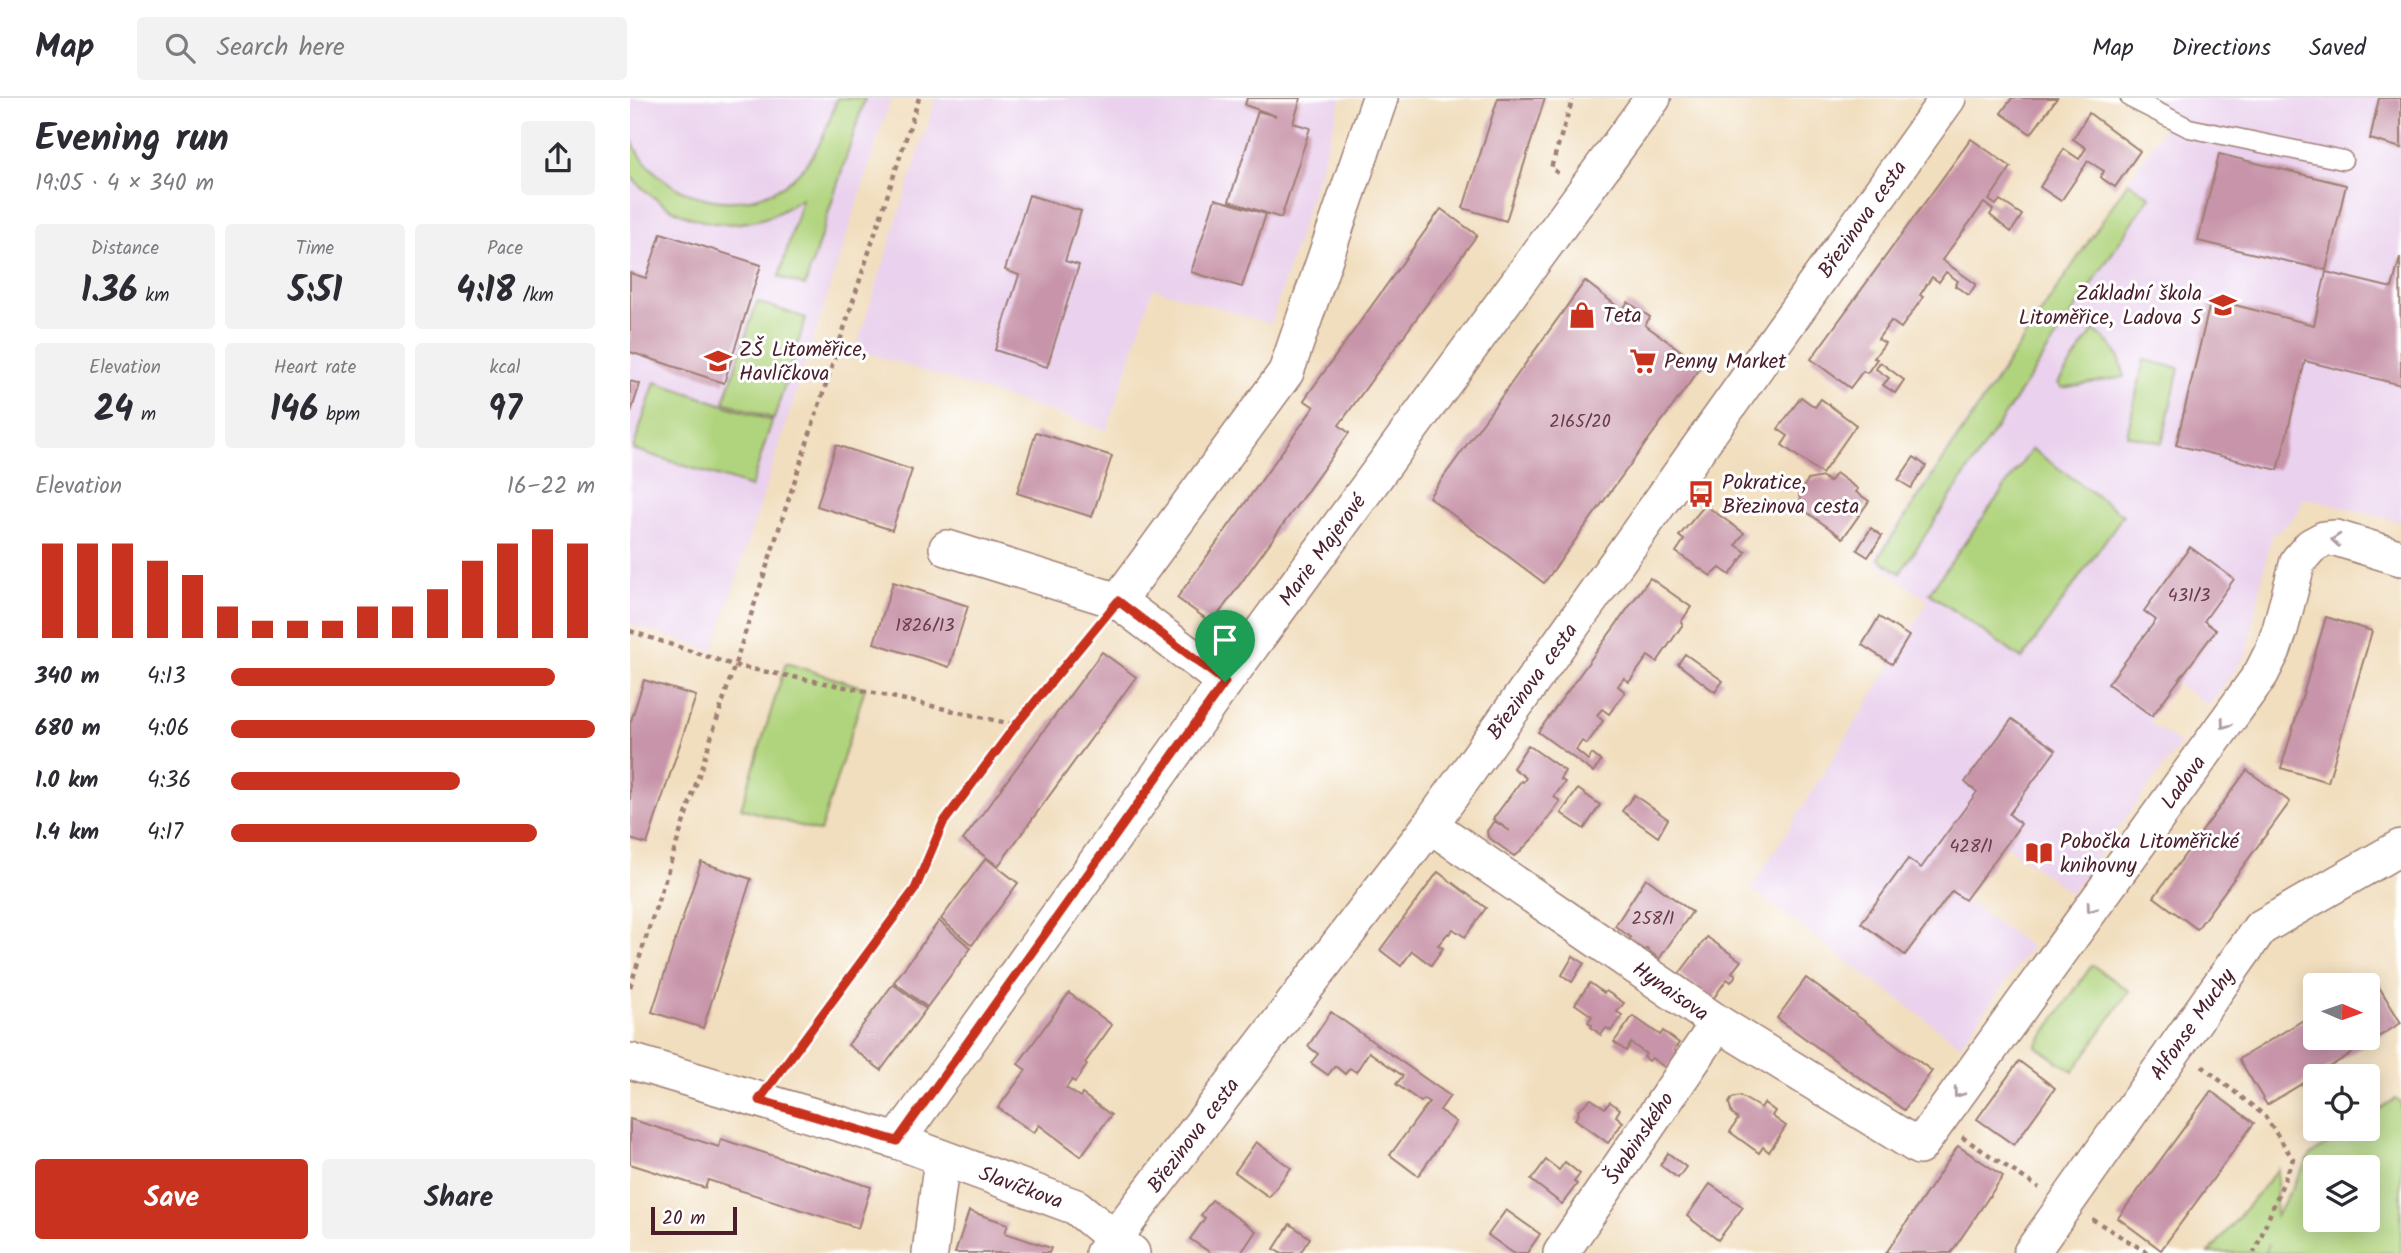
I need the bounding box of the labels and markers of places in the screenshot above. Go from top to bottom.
place label: Základní škola Litoměřice, Ladova 5 [2019,278,2204,335]
school or university icon: Základní škola Litoměřice, Ladova 5 [2208,290,2238,320]
shop icon: Teta [1567,300,1597,330]
place label: Teta [1603,300,1642,333]
place label: ZŠ Litoměřice, Havlíčkova [739,334,867,391]
school or university icon: ZŠ Litoměřice, Havlíčkova [703,346,733,376]
supermarket icon: Penny Market [1628,346,1658,376]
place label: Penny Market [1664,346,1787,379]
place label: Pokratice, Březinova cesta [1722,467,1859,524]
bus stop icon: Pokratice, Březinova cesta [1686,479,1716,509]
pin [1195,610,1255,682]
place label: Pobočka Litoměřické knihovny [2060,826,2240,883]
library icon: Pobočka Litoměřické knihovny [2024,838,2054,868]

